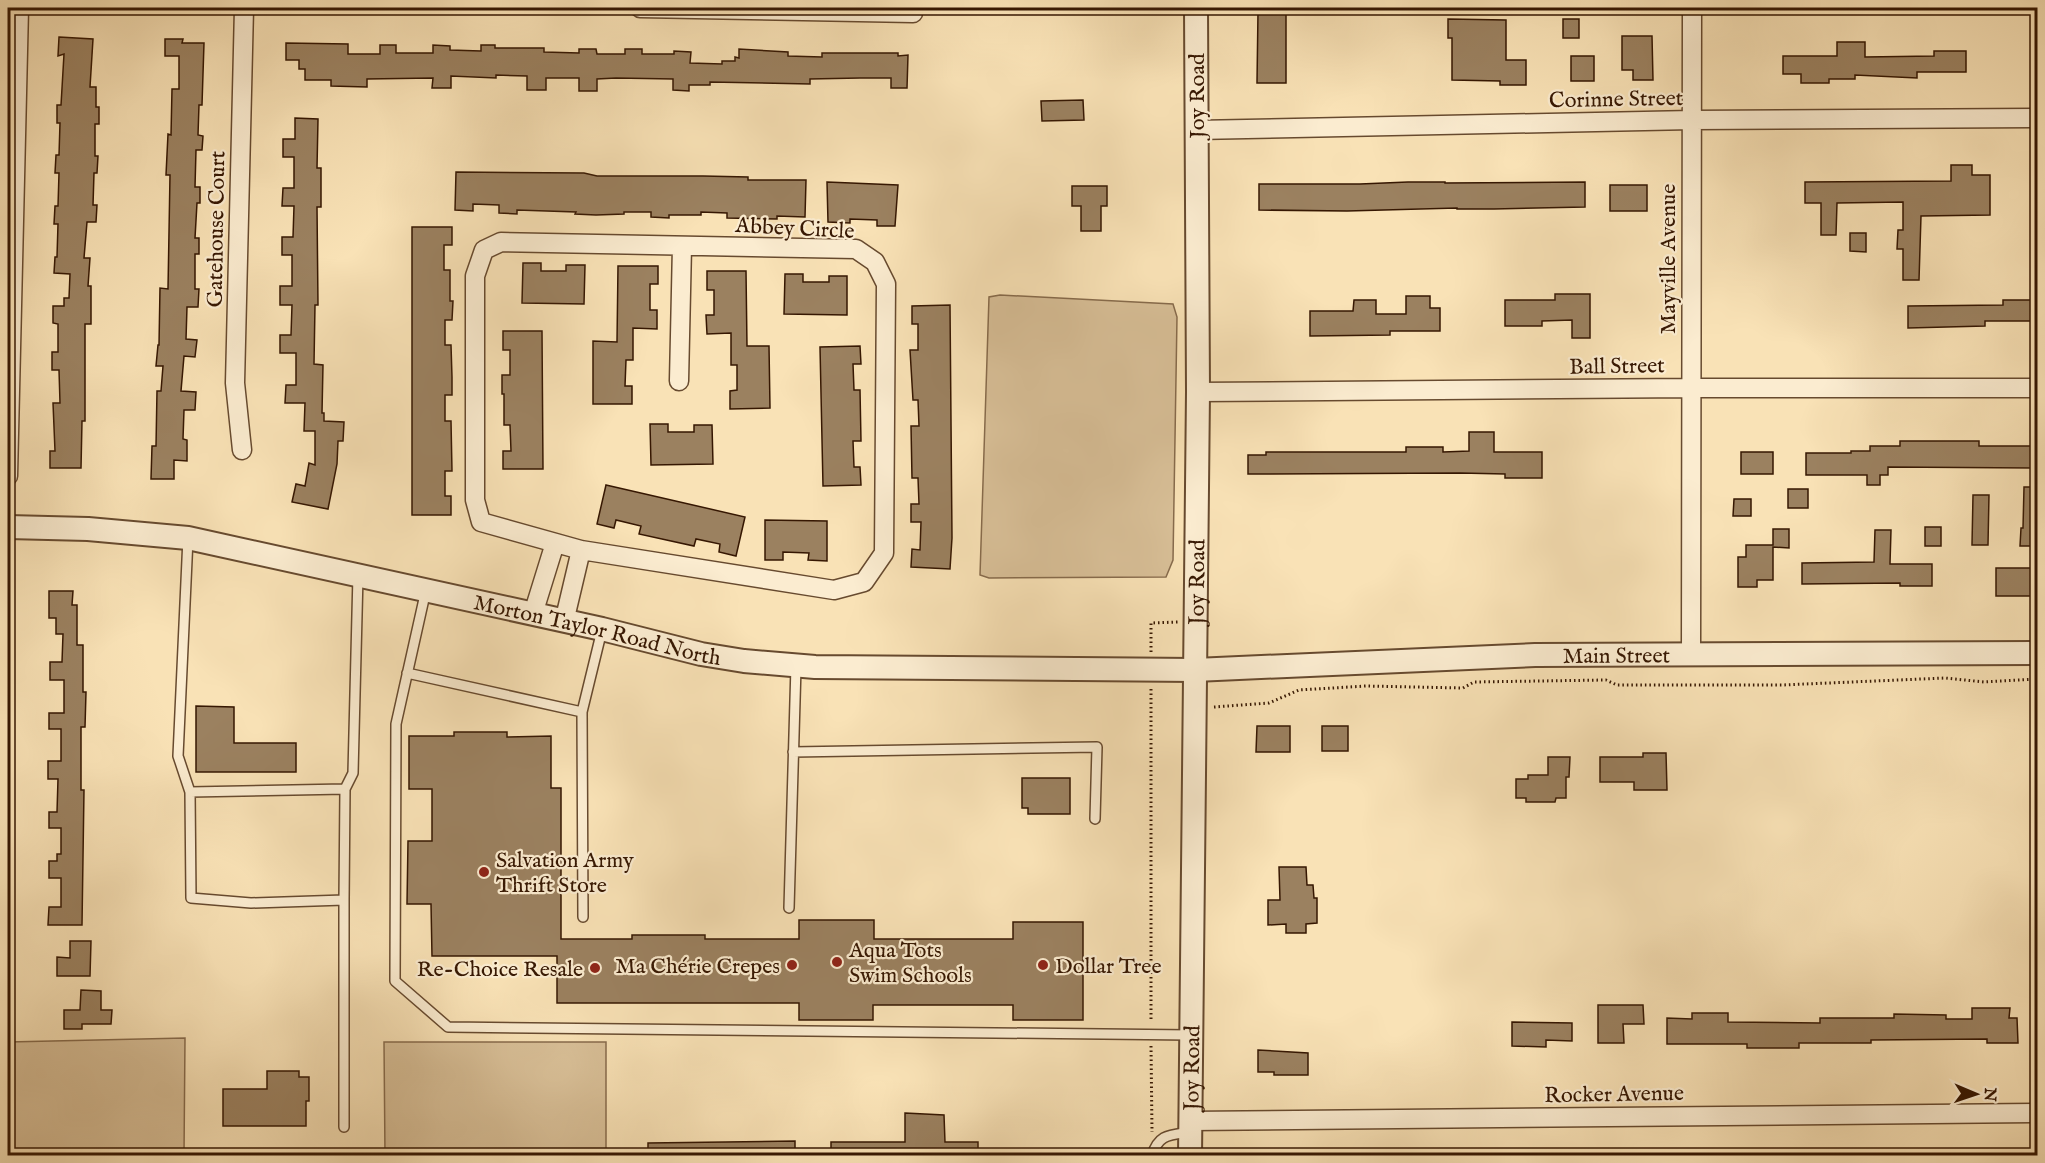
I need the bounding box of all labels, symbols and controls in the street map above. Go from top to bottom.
street label: Joy Road [1184,53,1212,142]
street label: Corinne Street [1549,85,1684,115]
street label: Gatehouse Court [202,150,232,308]
street label: Mayville Avenue [1655,184,1683,334]
street label: Abbey Circle [734,212,855,246]
street label: Ball Street [1569,352,1666,382]
street label: Joy Road [1184,539,1212,628]
street label: Morton Taylor Road North [471,589,723,673]
street label: Main Street [1563,642,1671,671]
place label: Salvation Army Thrift Store [496,847,634,900]
marker: Salvation Army Thrift Store [477,865,491,879]
place label: Aqua Tots Swim Schools [848,937,972,990]
place label: Ma Chérie Crepes [615,953,780,981]
place label: Dollar Tree [1055,953,1162,981]
marker: Aqua Tots Swim Schools [830,955,844,969]
place label: Re-Choice Resale [417,956,583,984]
marker: Ma Chérie Crepes [785,958,799,972]
marker: Dollar Tree [1036,958,1050,972]
marker: Re-Choice Resale [588,961,602,975]
street label: Joy Road [1178,1025,1207,1114]
north arrow [1946,1064,2006,1124]
street label: Rocker Avenue [1544,1080,1684,1110]
text: N [1979,1086,1999,1102]

